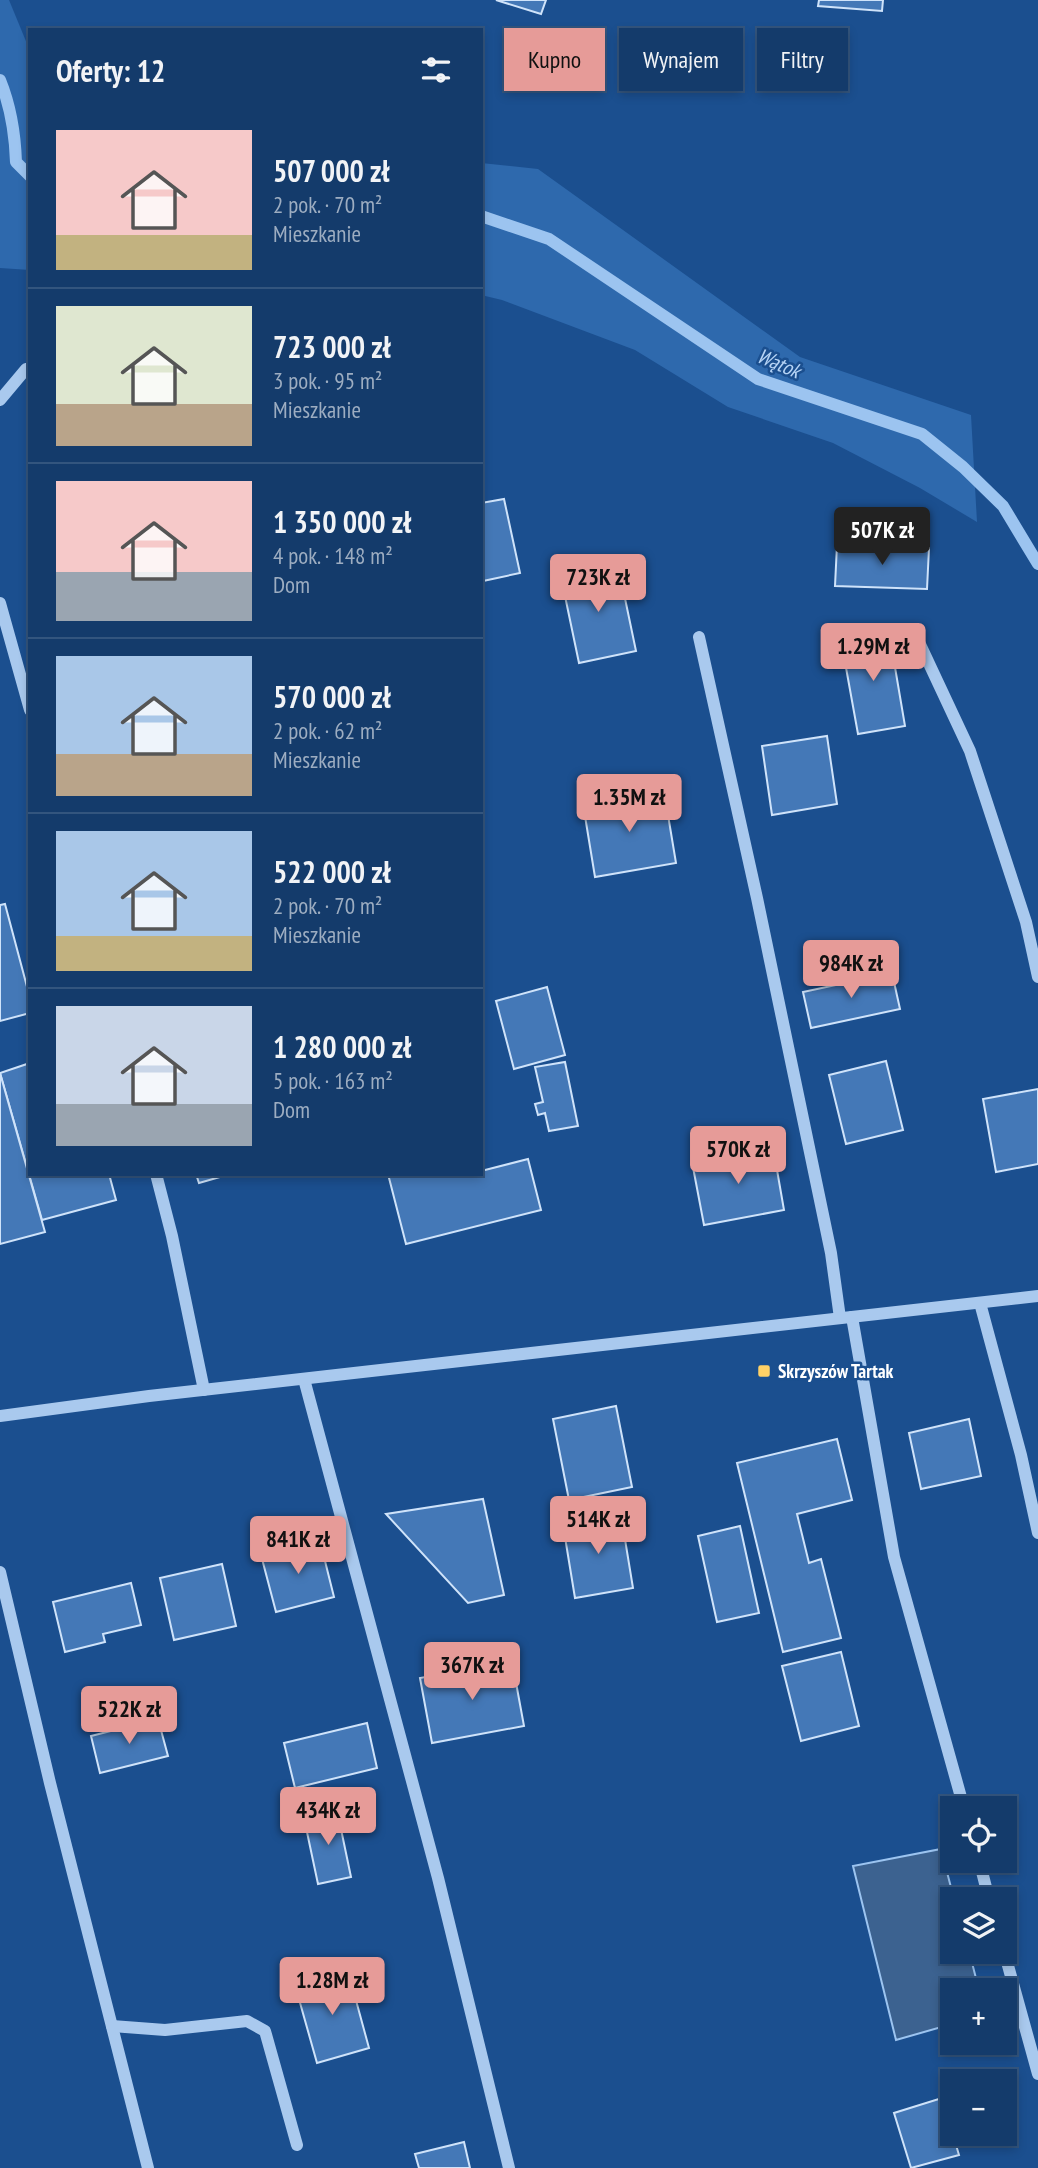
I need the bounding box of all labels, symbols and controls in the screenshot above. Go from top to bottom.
chip: Kupno [504,28,605,91]
chip: Wynajem [619,28,743,91]
chip: Filtry [757,28,848,91]
text: Oferty: 12 [56,51,165,90]
icon: filters [417,51,455,89]
text: 507 000 zł [273,151,389,190]
icon: home [112,158,196,242]
text: 2 pok. · 70 m² [273,190,382,219]
text: Mieszkanie [273,219,361,248]
text: 723 000 zł [273,327,391,366]
icon: home [112,334,196,418]
water label: Wątok [753,342,807,385]
text: 3 pok. · 95 m² [273,366,382,395]
text: Mieszkanie [273,395,361,424]
text: 1 350 000 zł [273,502,411,541]
pin: 507K zł [817,508,947,567]
icon: home [112,509,196,593]
text: 507K zł [850,515,914,544]
text: 4 pok. · 148 m² [273,541,393,570]
pin: 723K zł [533,554,663,614]
text: 723K zł [566,562,630,591]
text: Dom [273,570,310,599]
pin: 1.29M zł [801,624,945,683]
text: 1.29M zł [837,631,909,660]
text: 570 000 zł [273,677,391,716]
icon: home [112,684,196,768]
text: 2 pok. · 62 m² [273,716,382,745]
text: Mieszkanie [273,745,361,774]
pin: 1.35M zł [557,774,701,834]
text: 1.35M zł [593,782,665,811]
text: 522 000 zł [273,852,391,891]
icon: home [112,859,196,943]
text: 2 pok. · 70 m² [273,891,382,920]
text: Mieszkanie [273,920,361,949]
pin: 984K zł [786,940,916,1000]
text: 984K zł [819,948,883,977]
text: 1 280 000 zł [273,1027,411,1066]
icon: home [112,1034,196,1118]
text: 5 pok. · 163 m² [273,1066,393,1095]
text: Dom [273,1095,310,1124]
pin: 570K zł [673,1126,803,1186]
text: 570K zł [706,1134,770,1163]
place label: Skrzyszów Tartak [778,1359,894,1383]
marker: Skrzyszów Tartak [756,1363,772,1379]
pin: 514K zł [533,1496,663,1556]
text: 514K zł [566,1504,630,1533]
pin: 841K zł [233,1516,363,1576]
text: 841K zł [266,1524,330,1553]
pin: 367K zł [407,1642,537,1702]
text: 367K zł [440,1650,504,1679]
pin: 522K zł [64,1686,194,1746]
text: 522K zł [97,1694,161,1723]
pin: 434K zł [263,1787,393,1847]
text: 434K zł [296,1795,360,1824]
map controls [940,1796,1017,2146]
button: locate [940,1796,1017,1873]
button: layers [940,1887,1017,1964]
pin: 1.28M zł [260,1958,404,2017]
text: 1.28M zł [296,1965,368,1994]
button: + [940,1978,1017,2055]
button: − [940,2069,1017,2146]

